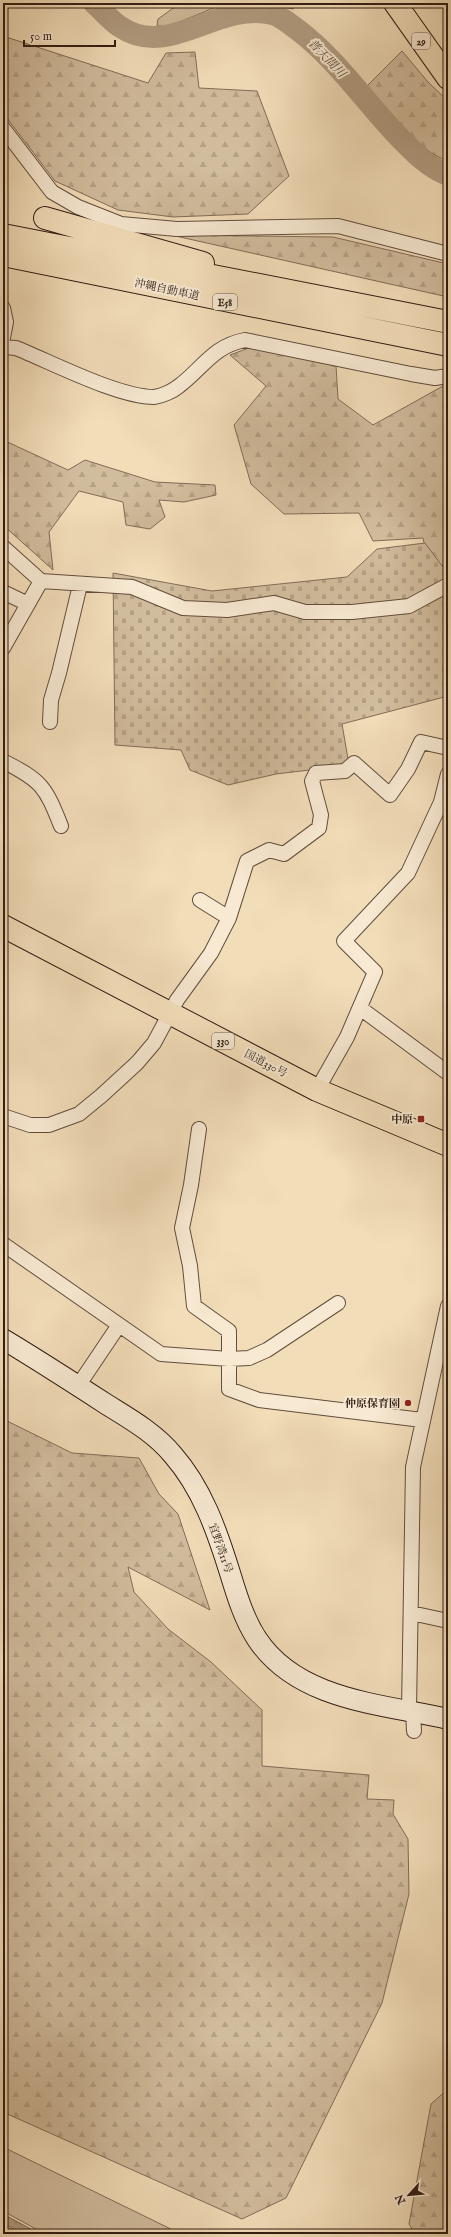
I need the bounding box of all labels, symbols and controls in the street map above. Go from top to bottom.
scale bar [24,22,115,48]
text: 50 m [30,29,52,44]
road number: 29 [412,33,430,49]
water label: 普天間川 [305,36,350,82]
street label: 沖縄自動車道 [133,276,201,304]
road number: E58 [213,294,237,310]
road number: 330 [212,1033,234,1049]
street label: 国道330号 [242,1047,289,1081]
place label: 中原 [391,1113,413,1127]
marker: 中原 [416,1114,426,1124]
place label: 仲原保育園 [345,1397,400,1411]
marker: 仲原保育園 [403,1398,413,1408]
street label: 宜野湾11号 [205,1521,235,1575]
north arrow [389,2175,429,2215]
text: N [392,2191,410,2207]

